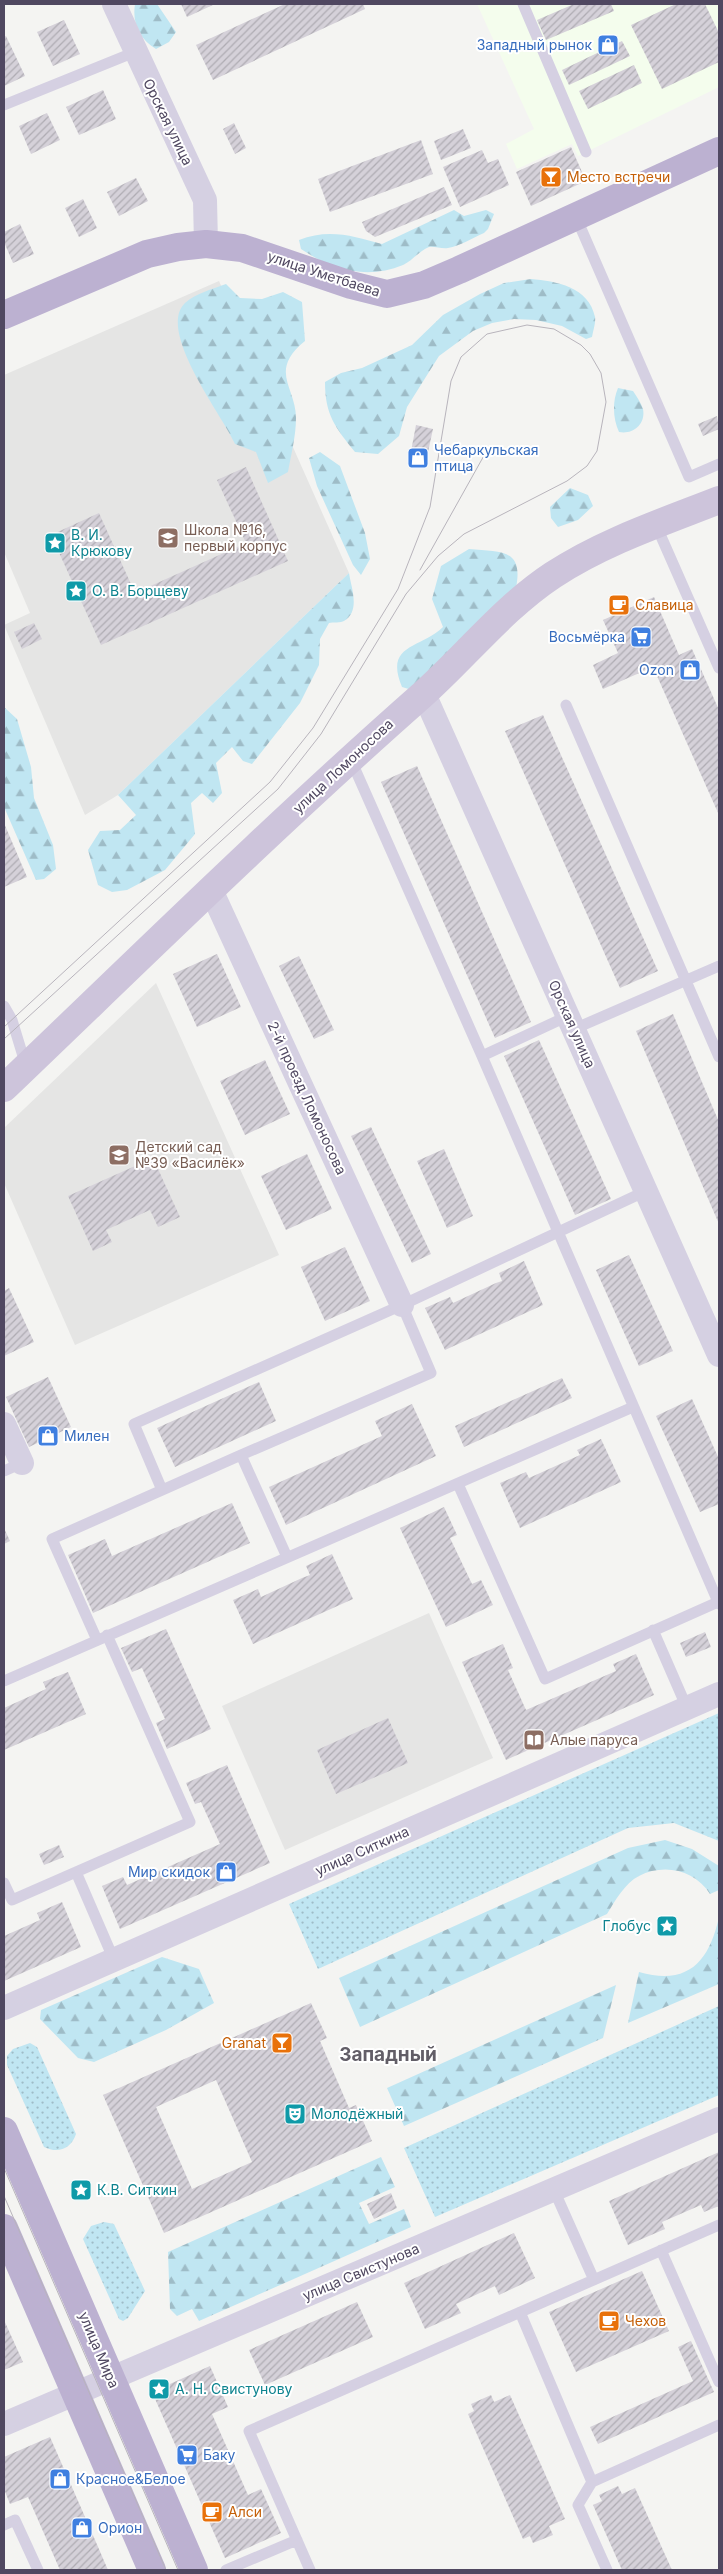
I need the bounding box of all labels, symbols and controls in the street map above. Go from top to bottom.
shop icon: Западный рынок [596,33,620,57]
place label: Западный рынок [477,36,592,53]
street label: Орская улица [140,76,197,168]
bar icon: Место встречи [539,165,563,189]
place label: Место встречи [567,168,670,185]
street label: улица Уметбаева [266,247,383,300]
place label: Чебаркульская птица [434,441,539,474]
shop icon: Чебаркульская птица [406,446,430,470]
place label: Школа №16, первый корпус [184,521,287,554]
place label: В. И. Крюкову [71,526,132,559]
school or university icon: Школа №16, первый корпус [156,526,180,550]
place icon: В. И. Крюкову [43,531,67,555]
place icon: О. В. Борщеву [64,579,88,603]
place label: О. В. Борщеву [92,582,189,599]
cafe icon: Славица [607,593,631,617]
place label: Славица [635,596,694,613]
supermarket icon: Восьмёрка [629,625,653,649]
place label: Восьмёрка [549,628,625,645]
shop icon: Ozon [678,658,702,682]
place label: Ozon [639,661,674,678]
street label: улица Ломоносова [289,715,396,816]
street label: Орская улица [546,977,599,1070]
street label: 2-й проезд Ломоносова [264,1018,350,1177]
place label: Детский сад №39 «Василёк» [135,1138,245,1171]
school or university icon: Детский сад №39 «Василёк» [107,1143,131,1167]
shop icon: Милен [36,1424,60,1448]
place label: Милен [64,1427,109,1444]
library icon: Алые паруса [522,1728,546,1752]
place label: Алые паруса [550,1731,638,1748]
street label: улица Ситкина [312,1822,411,1879]
shop icon: Мир скидок [214,1860,238,1884]
place label: Мир скидок [128,1863,210,1880]
place icon: Глобус [655,1914,679,1938]
place label: Глобус [603,1917,651,1934]
bar icon: Granat [270,2031,294,2055]
place label: Granat [222,2034,266,2051]
district label: Западный [339,2043,437,2066]
theatre icon: Молодёжный [283,2102,307,2126]
place label: Молодёжный [311,2105,403,2122]
place icon: К.В. Ситкин [69,2178,93,2202]
place label: К.В. Ситкин [97,2181,177,2198]
street label: улица Свистунова [300,2239,422,2304]
street label: улица Мира [76,2309,123,2391]
cafe icon: Чехов [597,2309,621,2333]
place label: Чехов [625,2312,666,2329]
place icon: А. Н. Свистунову [147,2377,171,2401]
place label: А. Н. Свистунову [175,2380,293,2397]
supermarket icon: Баку [175,2443,199,2467]
place label: Баку [203,2446,235,2463]
shop icon: Красное&Белое [48,2467,72,2491]
place label: Красное&Белое [76,2470,186,2487]
cafe icon: Алси [200,2500,224,2524]
place label: Алси [228,2503,262,2520]
shop icon: Орион [70,2516,94,2540]
place label: Орион [98,2519,142,2536]

